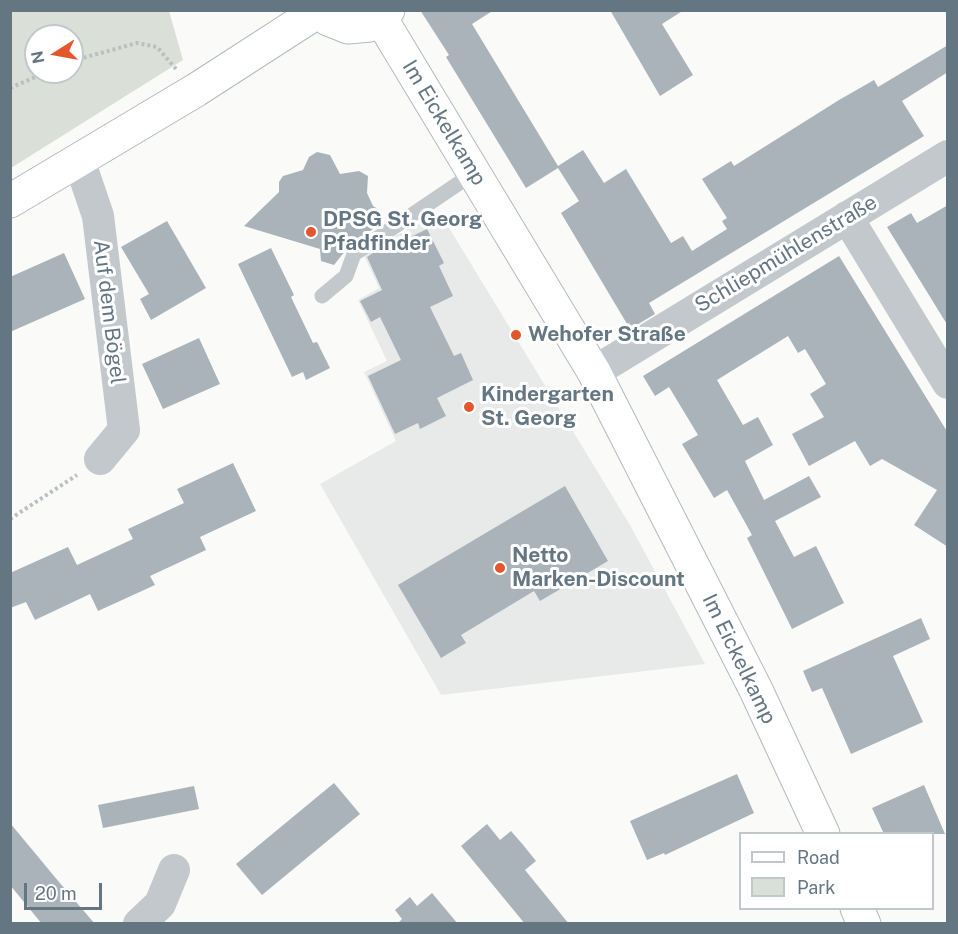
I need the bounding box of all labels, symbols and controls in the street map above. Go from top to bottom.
north arrow [24,24,84,84]
text: N [27,49,48,65]
street label: Im Eickelkamp [397,56,491,190]
street label: Schliepmühlenstraße [690,190,882,318]
place label: DPSG St. Georg Pfadfinder [323,207,482,257]
marker: DPSG St. Georg Pfadfinder [304,225,318,239]
street label: Auf dem Bögel [88,239,130,385]
place label: Wehofer Straße [528,322,686,348]
marker: Wehofer Straße [509,328,523,342]
place label: Kindergarten St. Georg [481,382,614,432]
marker: Kindergarten St. Georg [462,400,476,414]
place label: Netto Marken-Discount [512,543,685,593]
marker: Netto Marken-Discount [493,561,507,575]
street label: Im Eickelkamp [697,590,781,728]
legend [739,832,934,910]
text: Road [797,847,840,868]
scale bar [27,871,105,909]
text: Park [797,877,835,898]
text: 20 m [35,883,77,904]

